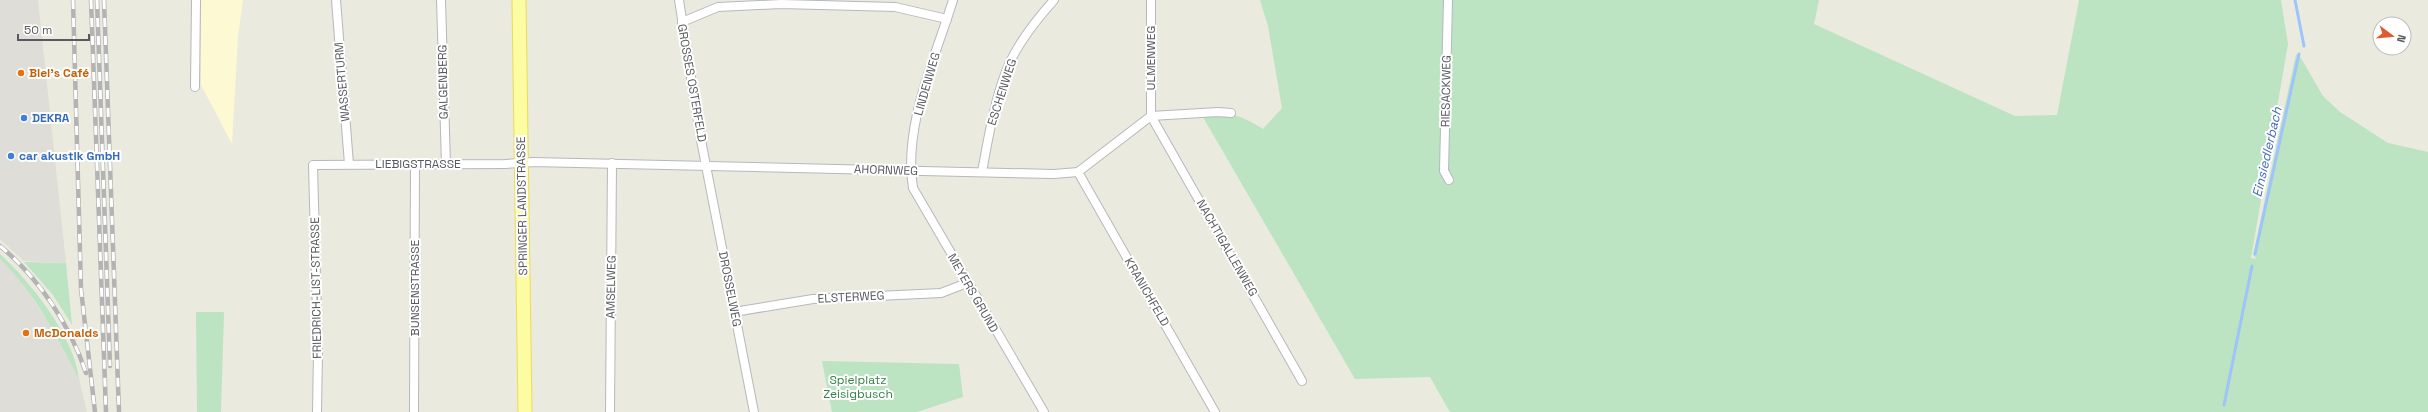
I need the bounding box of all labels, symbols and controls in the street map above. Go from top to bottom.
scale bar [18,16,89,42]
north arrow [2372,16,2412,56]
text: 50 m [24,22,52,38]
street label: GROSSES OSTERFELD [674,23,710,143]
street label: ULMENWEG [1143,26,1159,90]
text: N [2394,33,2409,44]
street label: WASSERTURM [331,42,353,122]
street label: GALGENBERG [434,44,452,119]
street label: LINDENWEG [910,50,944,118]
street label: RIESACKWEG [1437,55,1455,127]
street label: ESCHENWEG [984,56,1020,128]
place label: Biel's Café [29,65,89,81]
marker: Biel's Café [16,68,26,78]
water label: Einsiedlerbach [2248,104,2286,199]
place label: DEKRA [32,110,70,126]
marker: DEKRA [19,113,29,123]
street label: SPRINGER LANDSTRASSE [513,136,531,276]
place label: car akustik GmbH [19,148,120,164]
marker: car akustik GmbH [6,151,16,161]
street label: LIEBIGSTRASSE [375,156,461,172]
street label: AHORNWEG [854,161,918,179]
street label: NACHTIGALLENWEG [1193,197,1261,299]
street label: FRIEDRICH-LIST-STRASSE [307,217,325,359]
street label: BUNSENSTRASSE [407,239,423,336]
street label: DROSSELWEG [715,250,745,328]
street label: MEYERS GRUND [944,251,1002,335]
street label: AMSELWEG [602,255,620,319]
street label: KRANICHFELD [1121,255,1173,329]
street label: ELSTERWEG [817,287,885,307]
place label: McDonalds [34,325,98,341]
marker: McDonalds [21,328,31,338]
park label: Spielplatz Zeisigbusch [823,372,893,402]

